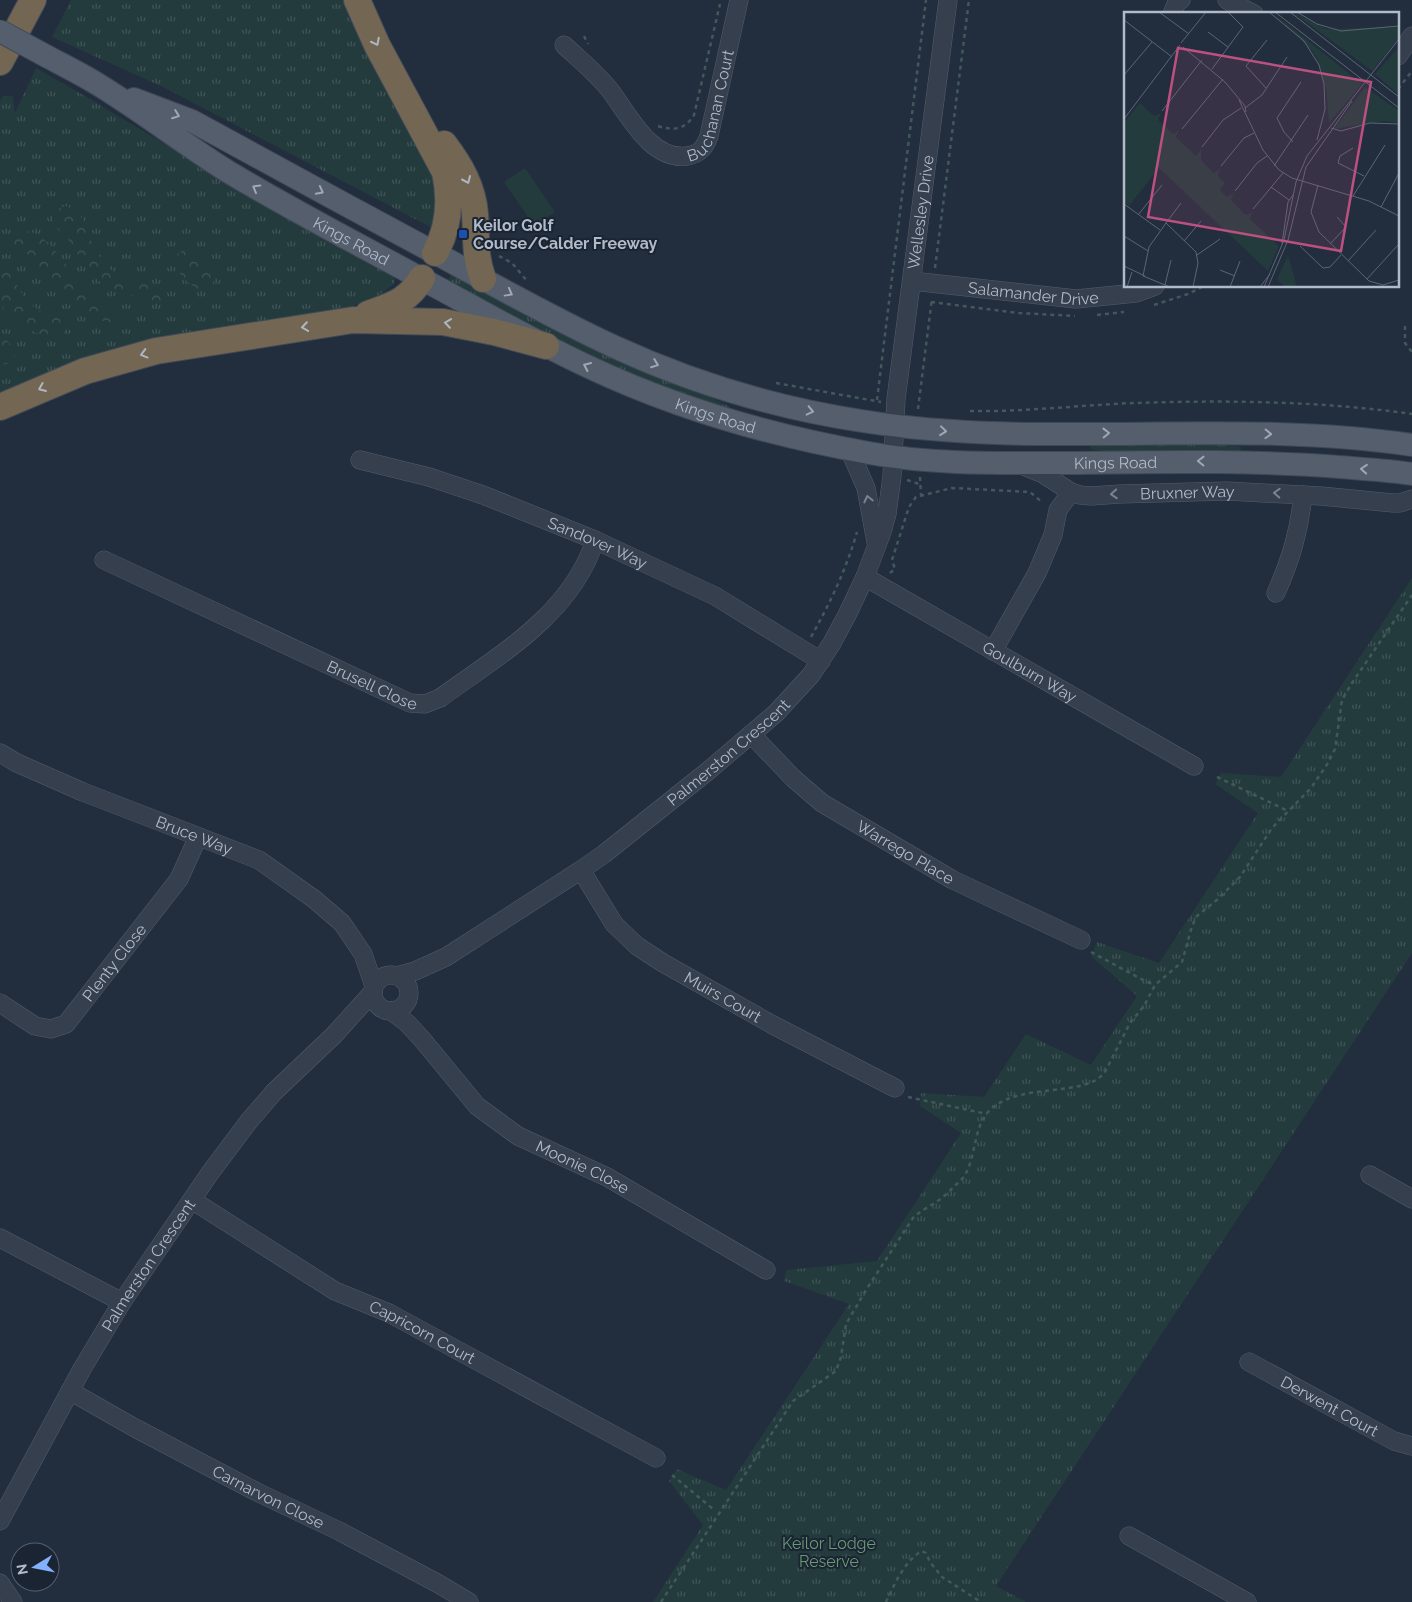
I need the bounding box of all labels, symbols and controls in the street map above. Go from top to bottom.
inset map [1124,12,1400,288]
one-way arrow [370,37,380,46]
street label: Buchanan Court [684,47,737,165]
one-way arrow [171,109,180,119]
street label: Wellesley Drive [903,154,937,271]
one-way arrow [460,175,471,184]
one-way arrow [253,184,262,194]
one-way arrow [315,184,324,194]
street label: Kings Road [310,213,393,269]
place label: Keilor Golf Course/Calder Freeway [473,216,658,253]
marker: Keilor Golf Course/Calder Freeway [457,228,469,240]
street label: Salamander Drive [967,278,1099,309]
one-way arrow [504,287,513,297]
one-way arrow [443,319,452,329]
one-way arrow [300,321,308,332]
one-way arrow [140,348,149,359]
one-way arrow [650,358,659,368]
one-way arrow [583,362,592,372]
one-way arrow [38,382,47,393]
street label: Kings Road [673,394,758,437]
one-way arrow [806,405,815,416]
one-way arrow [940,425,948,436]
one-way arrow [1102,428,1110,438]
one-way arrow [1264,428,1272,439]
street label: Kings Road [1074,453,1157,472]
one-way arrow [1197,456,1205,467]
one-way arrow [1359,464,1367,475]
street label: Bruxner Way [1140,481,1235,503]
one-way arrow [1110,488,1118,499]
one-way arrow [1273,488,1281,499]
one-way arrow [863,495,874,504]
street label: Sandover Way [545,513,651,573]
street label: Goulburn Way [979,637,1081,706]
street label: Brusell Close [324,656,417,713]
street label: Palmerston Crescent [663,695,794,809]
street label: Bruce Way [153,812,235,858]
street label: Warrego Place [853,816,958,888]
street label: Plenty Close [78,920,150,1005]
street label: Muirs Court [681,968,765,1026]
street label: Moonie Close [533,1136,633,1197]
street label: Palmerston Crescent [97,1195,199,1334]
street label: Capricorn Court [367,1297,479,1368]
street label: Derwent Court [1278,1372,1382,1441]
street label: Carnarvon Close [209,1461,328,1532]
park label: Keilor Lodge Reserve [782,1534,876,1571]
north arrow [10,1542,60,1592]
text: N [13,1563,31,1576]

